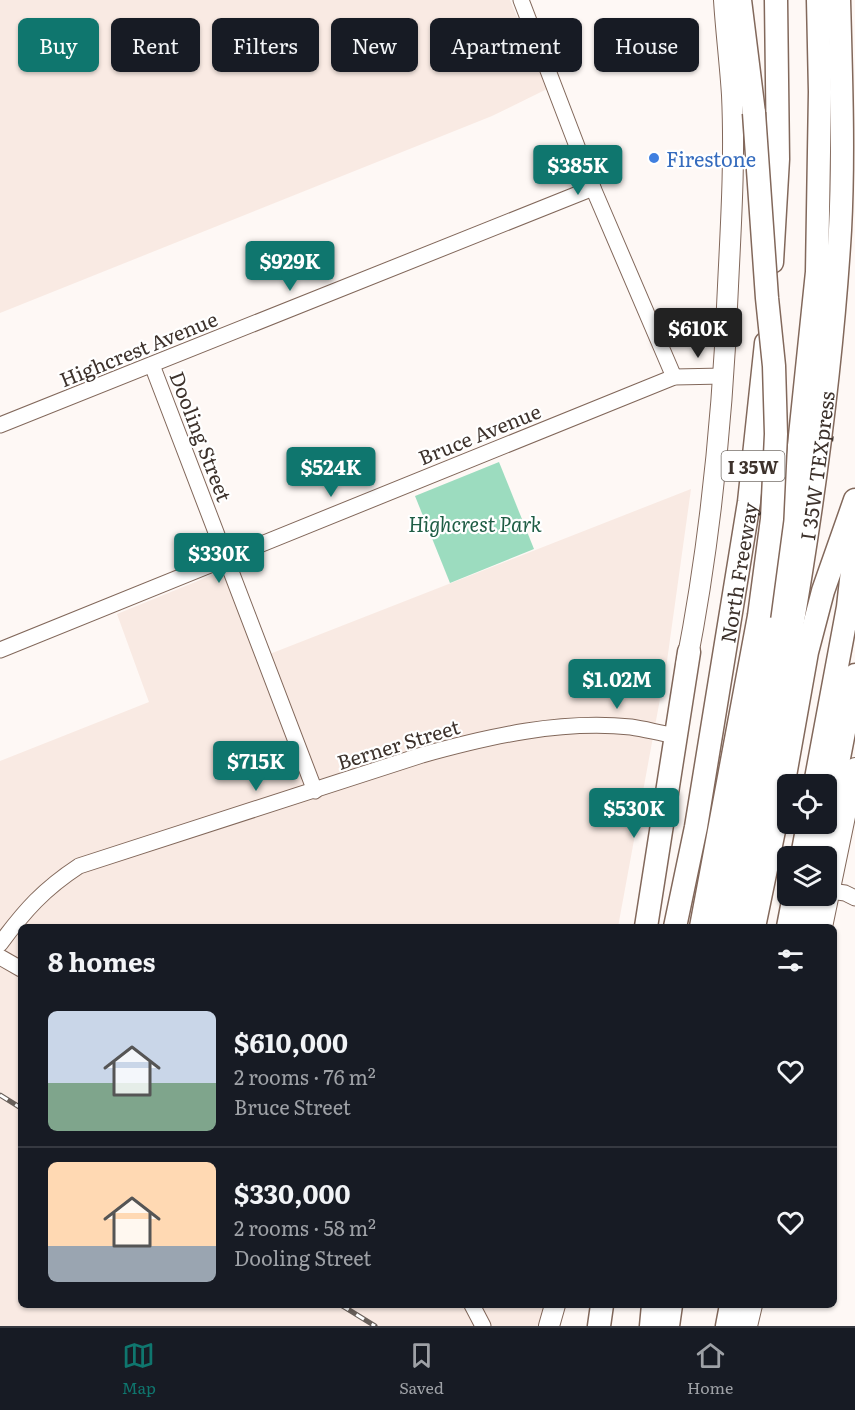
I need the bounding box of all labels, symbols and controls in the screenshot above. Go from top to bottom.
chip: Buy [18,18,99,72]
chip: Rent [111,18,200,72]
chip: Filters [212,18,319,72]
chip: New [331,18,418,72]
chip: Apartment [430,18,582,72]
chip: House [594,18,699,72]
place label: Firestone [666,143,756,173]
pin: $385K [536,145,620,196]
text: $385K [547,149,609,179]
marker: Firestone [647,151,661,165]
pin: $929K [248,241,332,292]
text: $929K [259,245,321,275]
street label: Highcrest Avenue [55,303,221,393]
pin: $610K [656,308,740,359]
text: $610K [668,312,728,342]
street label: Dooling Street [163,366,241,506]
street label: I 35W TEXpress [791,390,841,542]
street label: Bruce Avenue [413,395,545,471]
pin: $524K [289,447,373,498]
text: $524K [300,451,362,481]
road number: I 35W [722,451,784,481]
street label: North Freeway [711,500,764,645]
park label: Highcrest Park [408,508,542,538]
pin: $330K [177,533,261,584]
text: $330K [188,537,250,567]
pin: $1.02M [568,659,666,710]
text: $1.02M [582,663,652,693]
street label: Berner Street [333,710,463,776]
pin: $715K [214,741,298,792]
text: $715K [227,745,285,775]
map controls [777,774,837,906]
button: locate [777,774,837,834]
pin: $530K [592,788,676,839]
text: $530K [603,792,665,822]
button: layers [777,846,837,906]
text: 8 homes [48,941,156,980]
icon: filters [774,944,807,977]
text: $610,000 [234,1022,348,1061]
icon: home [96,1035,168,1107]
icon: heart [774,1055,807,1088]
text: 2 rooms · 76 m² [234,1061,376,1091]
text: Bruce Street [234,1091,351,1121]
text: $330,000 [234,1173,351,1212]
icon: home [96,1186,168,1258]
icon: heart [774,1206,807,1239]
text: 2 rooms · 58 m² [234,1212,376,1242]
text: Dooling Street [234,1242,371,1272]
tab: Map [122,1339,156,1399]
tab: Saved [399,1339,444,1399]
tab: Home [687,1339,733,1399]

